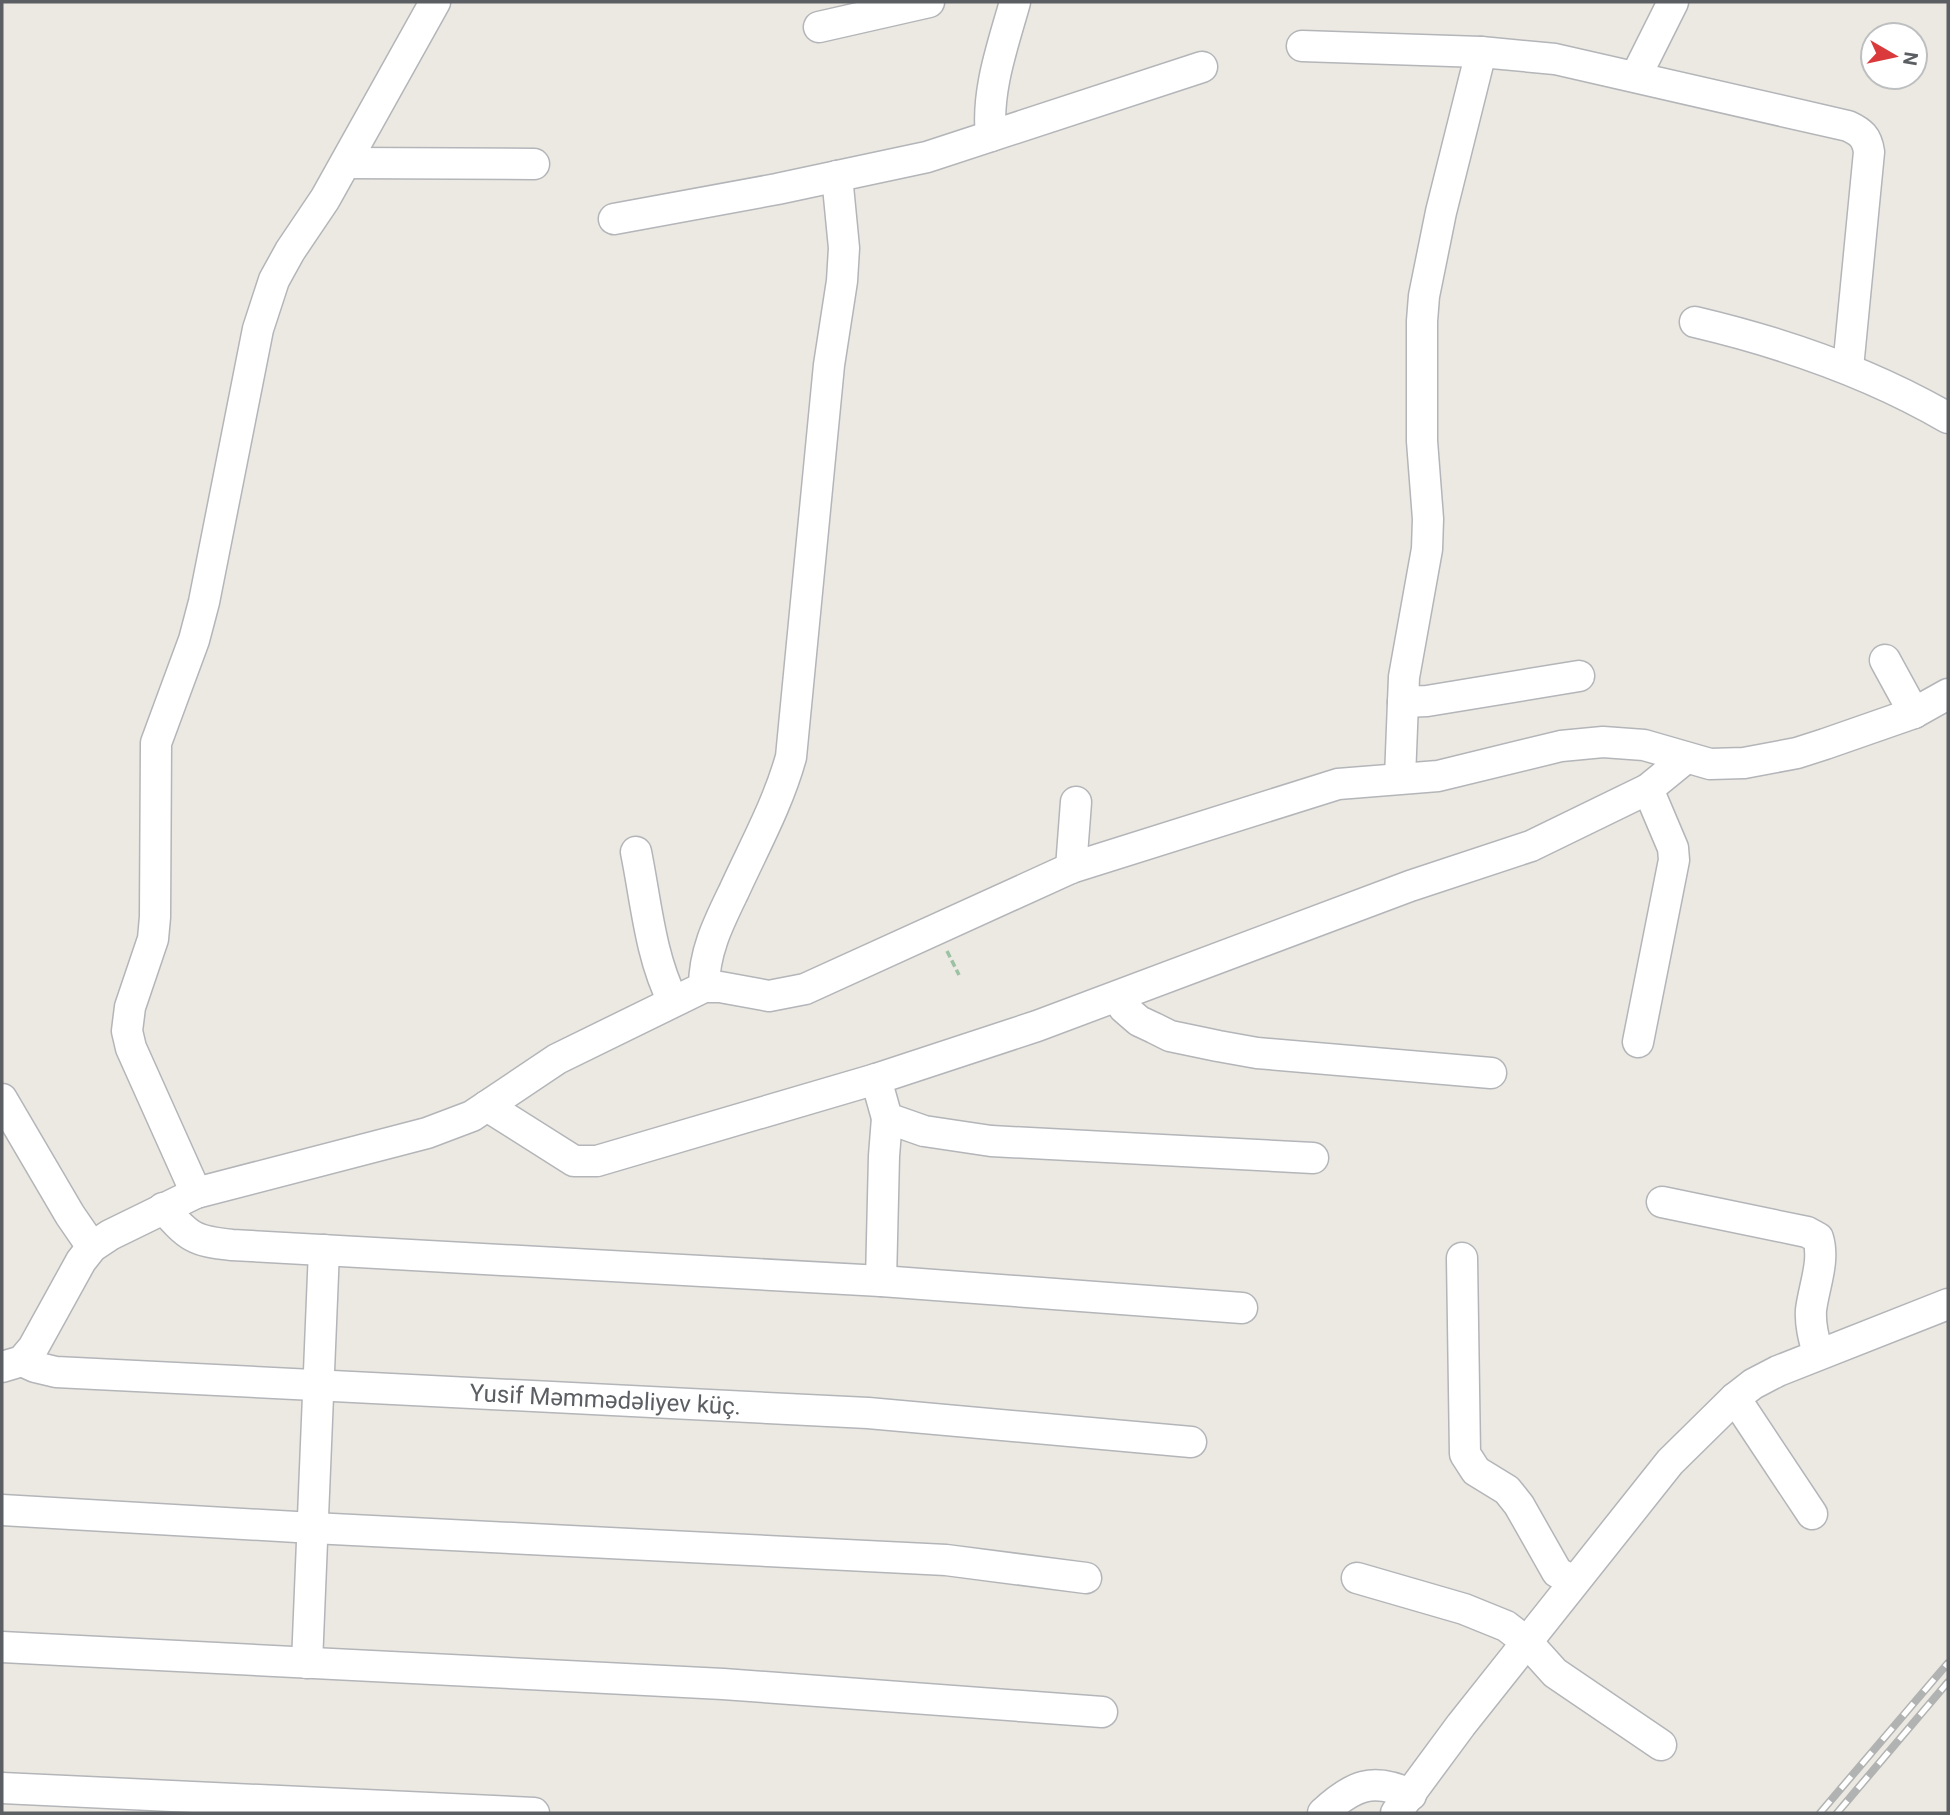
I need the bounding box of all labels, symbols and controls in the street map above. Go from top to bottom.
north arrow [1859,21,1929,91]
text: N [1898,50,1923,67]
street label: Yusif Məmmədəliyev küç. [469,1379,742,1421]

